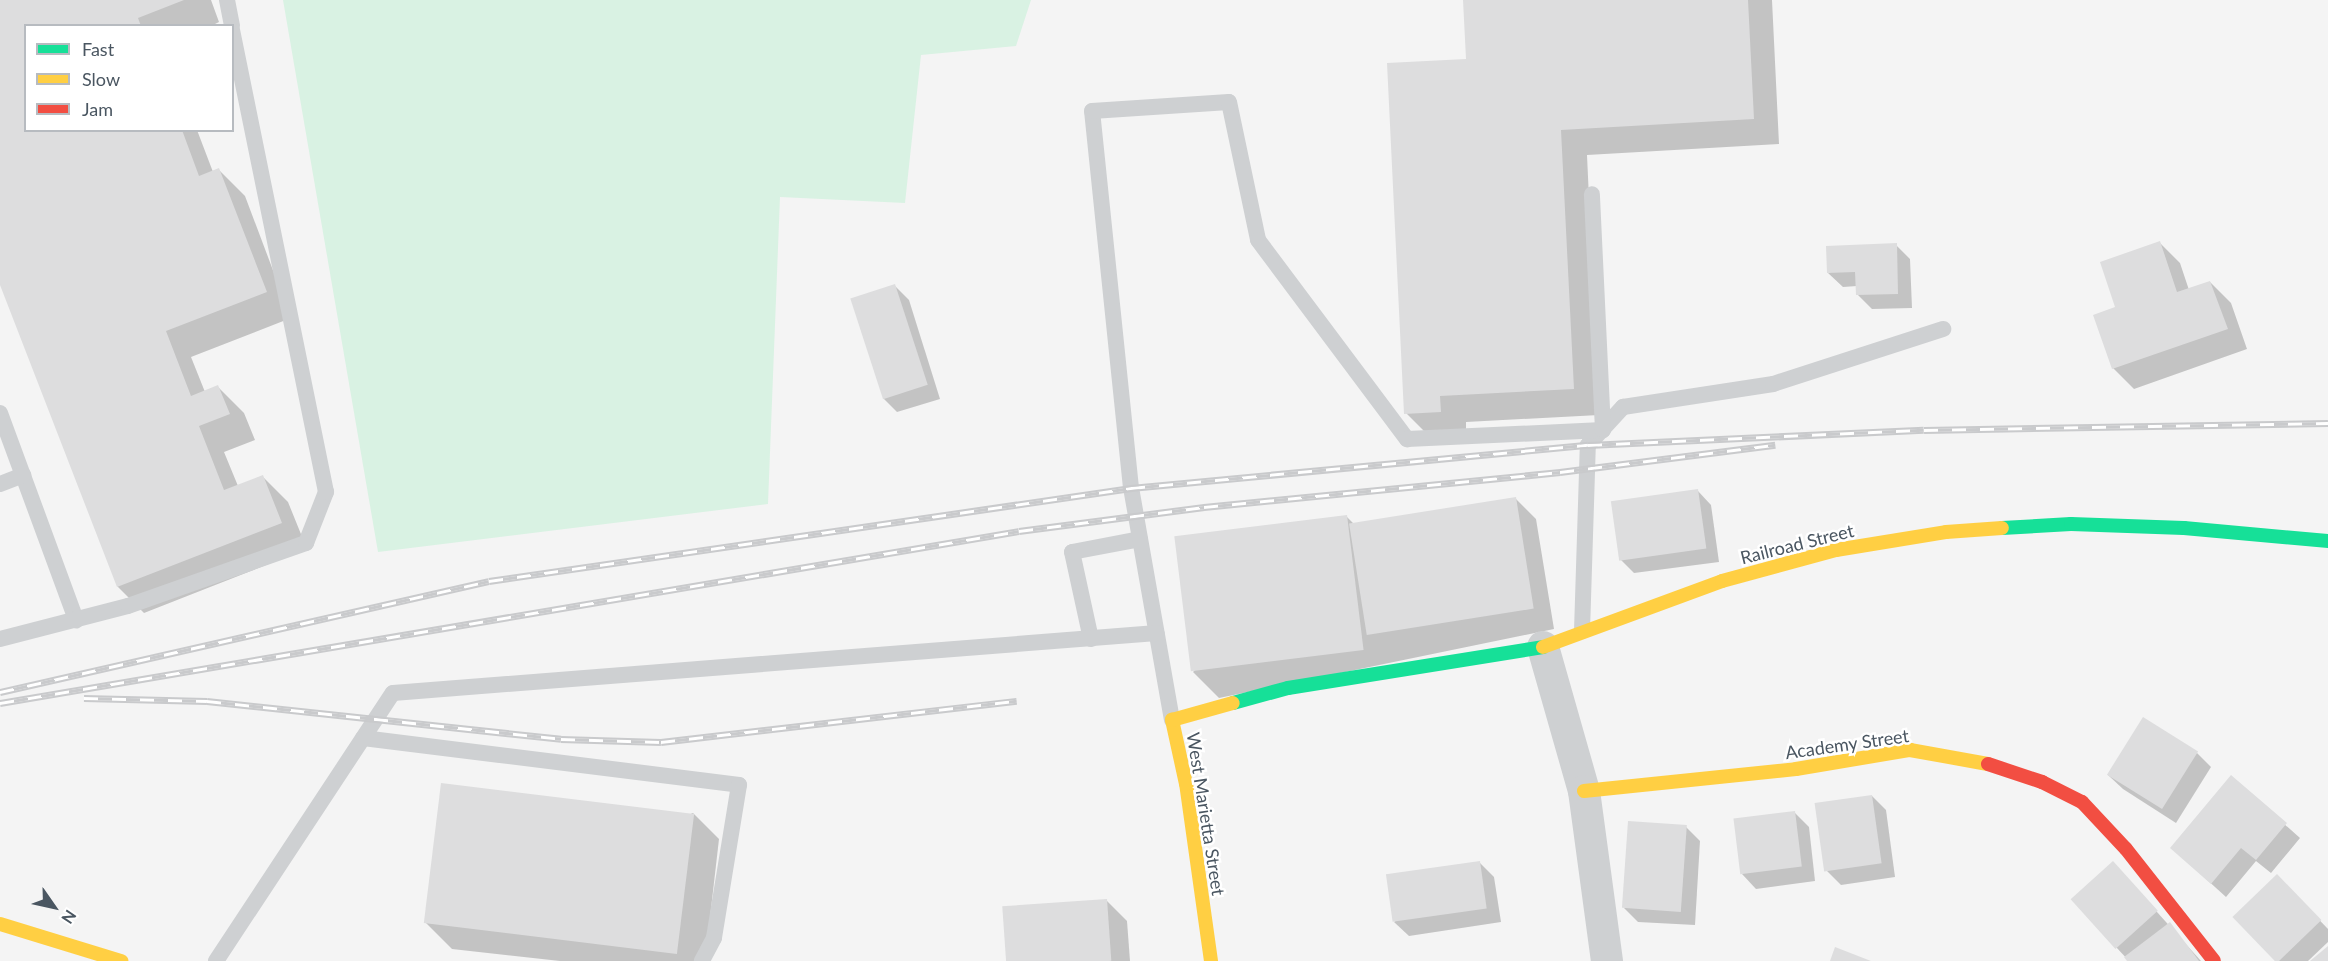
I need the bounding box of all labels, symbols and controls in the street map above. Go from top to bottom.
legend [24,24,234,132]
text: Fast [82,38,114,60]
text: Slow [82,68,120,90]
text: Jam [82,98,113,120]
street label: Railroad Street [1738,519,1856,569]
street label: Academy Street [1784,725,1910,763]
street label: West Marietta Street [1182,731,1230,897]
north arrow [24,877,84,937]
text: N [58,907,81,928]

